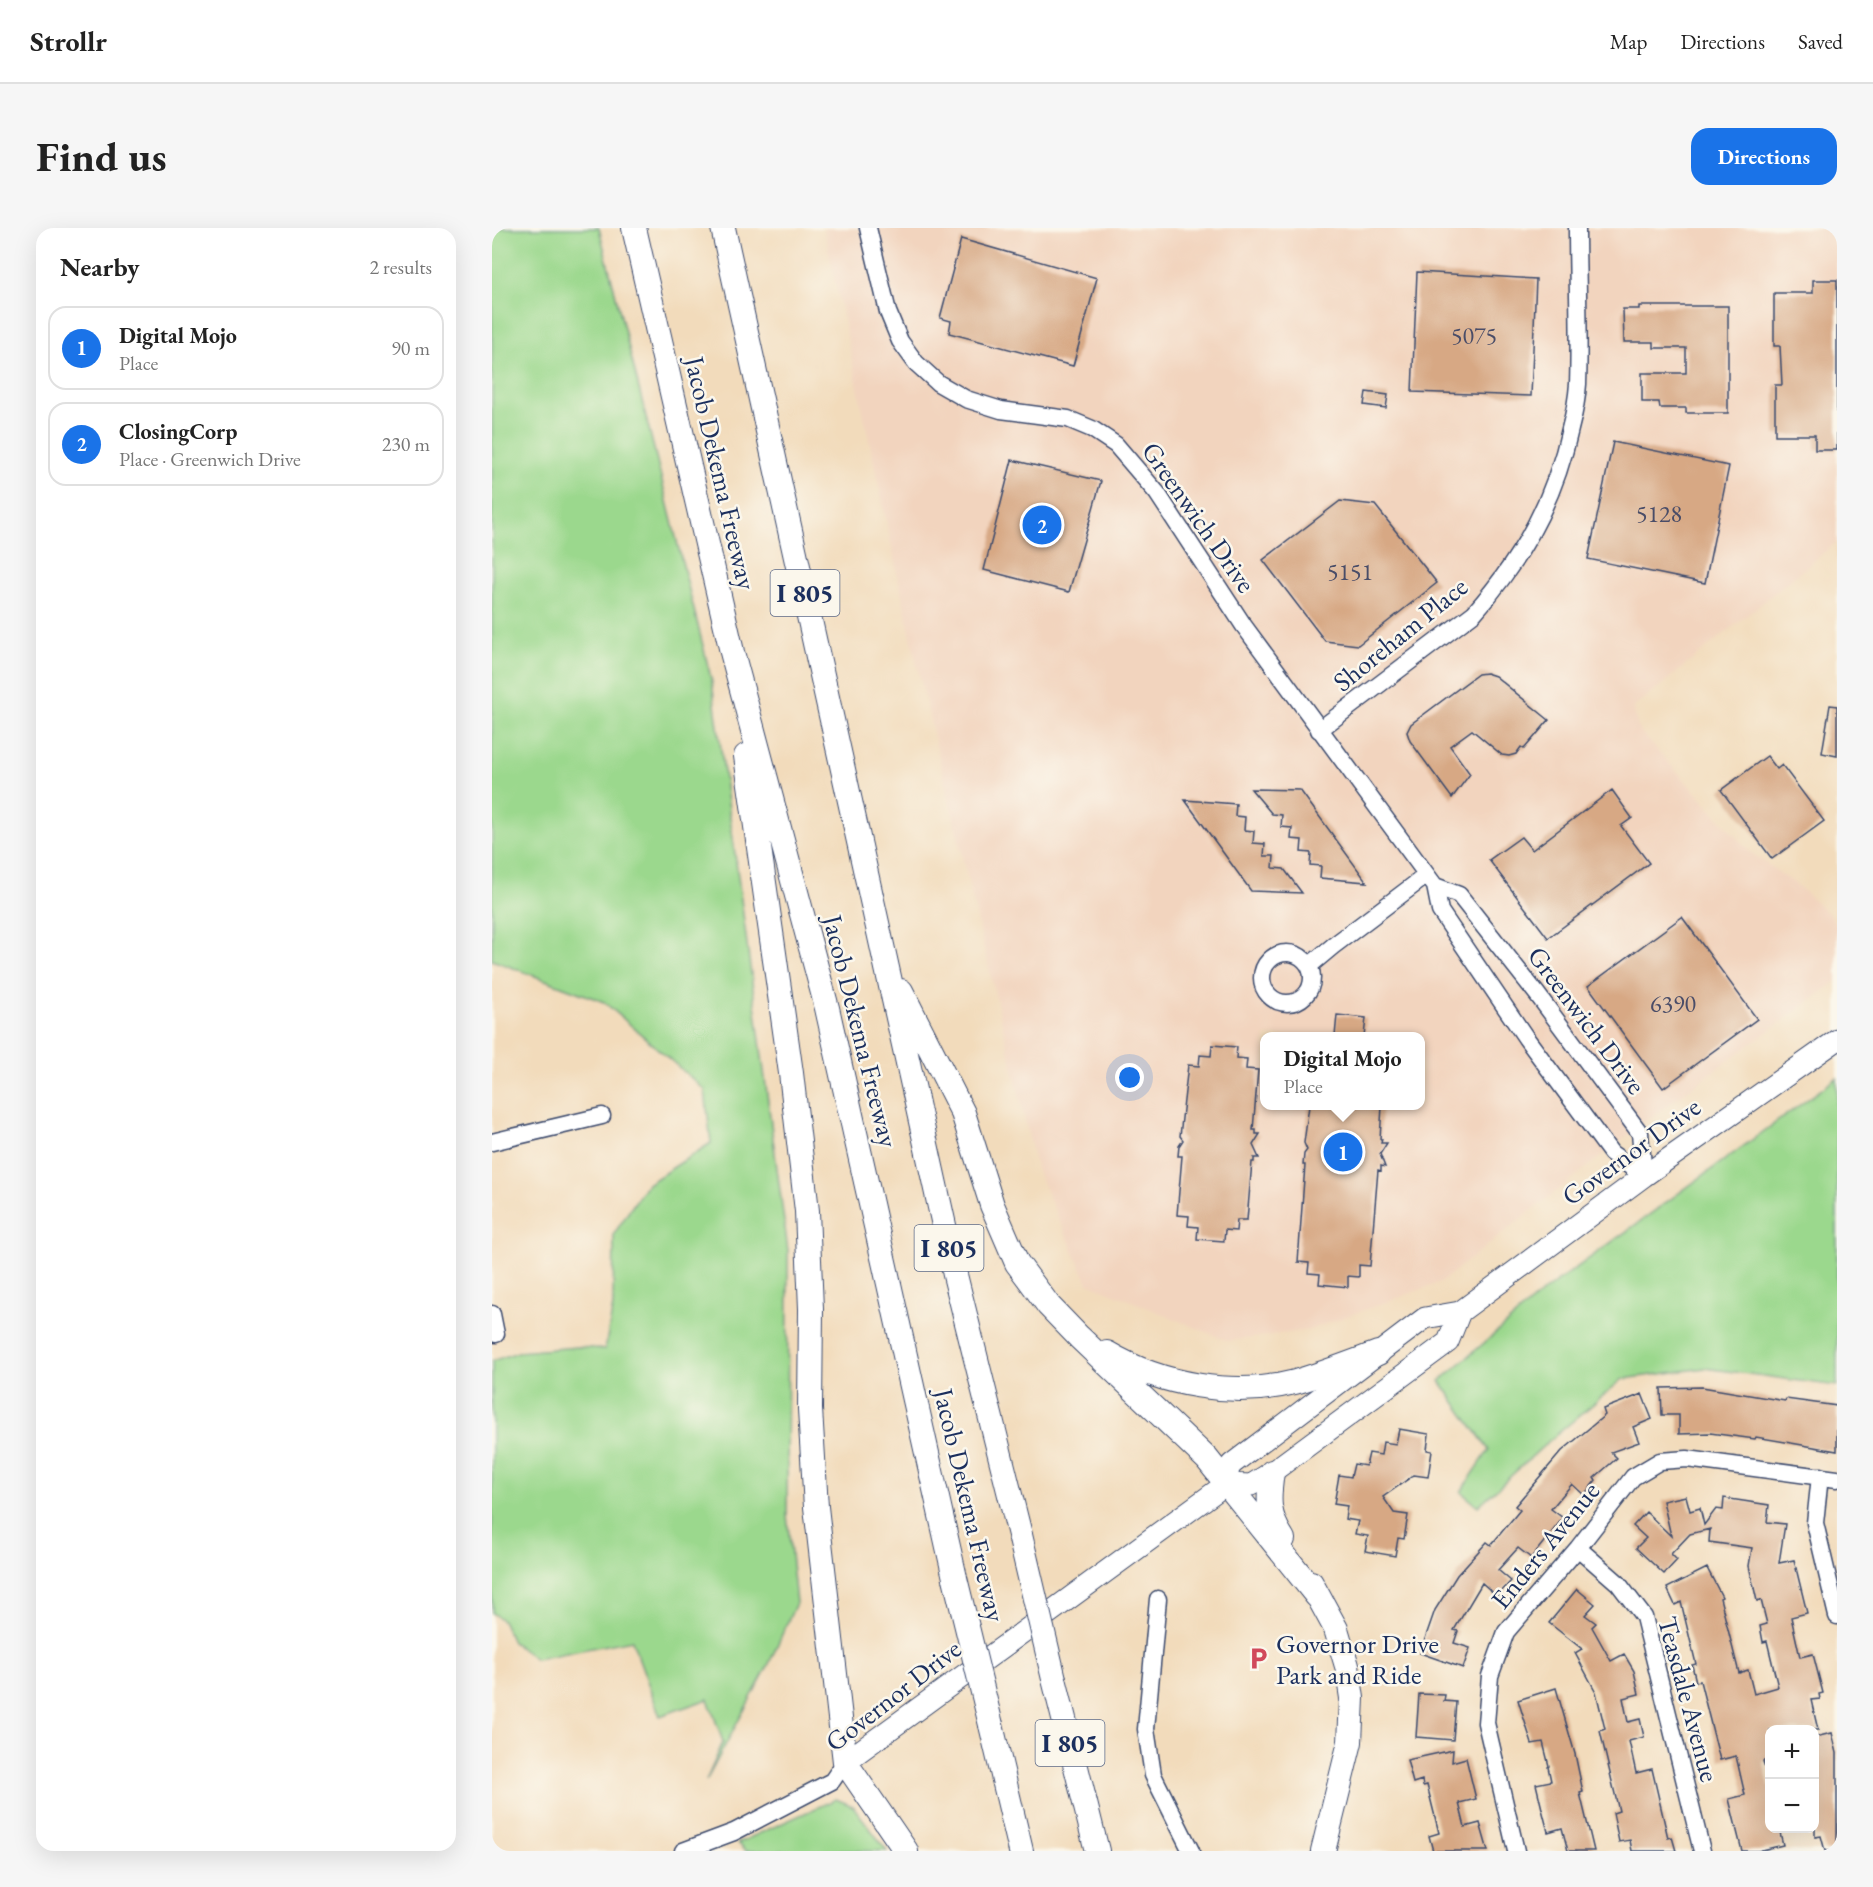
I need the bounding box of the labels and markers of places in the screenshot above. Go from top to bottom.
pin: 2 [1022,502,1062,548]
pin: 1 [1324,1130,1362,1174]
place label: Governor Drive Park and Ride [1276,1626,1439,1692]
parking icon: Governor Drive Park and Ride [1245,1646,1271,1672]

